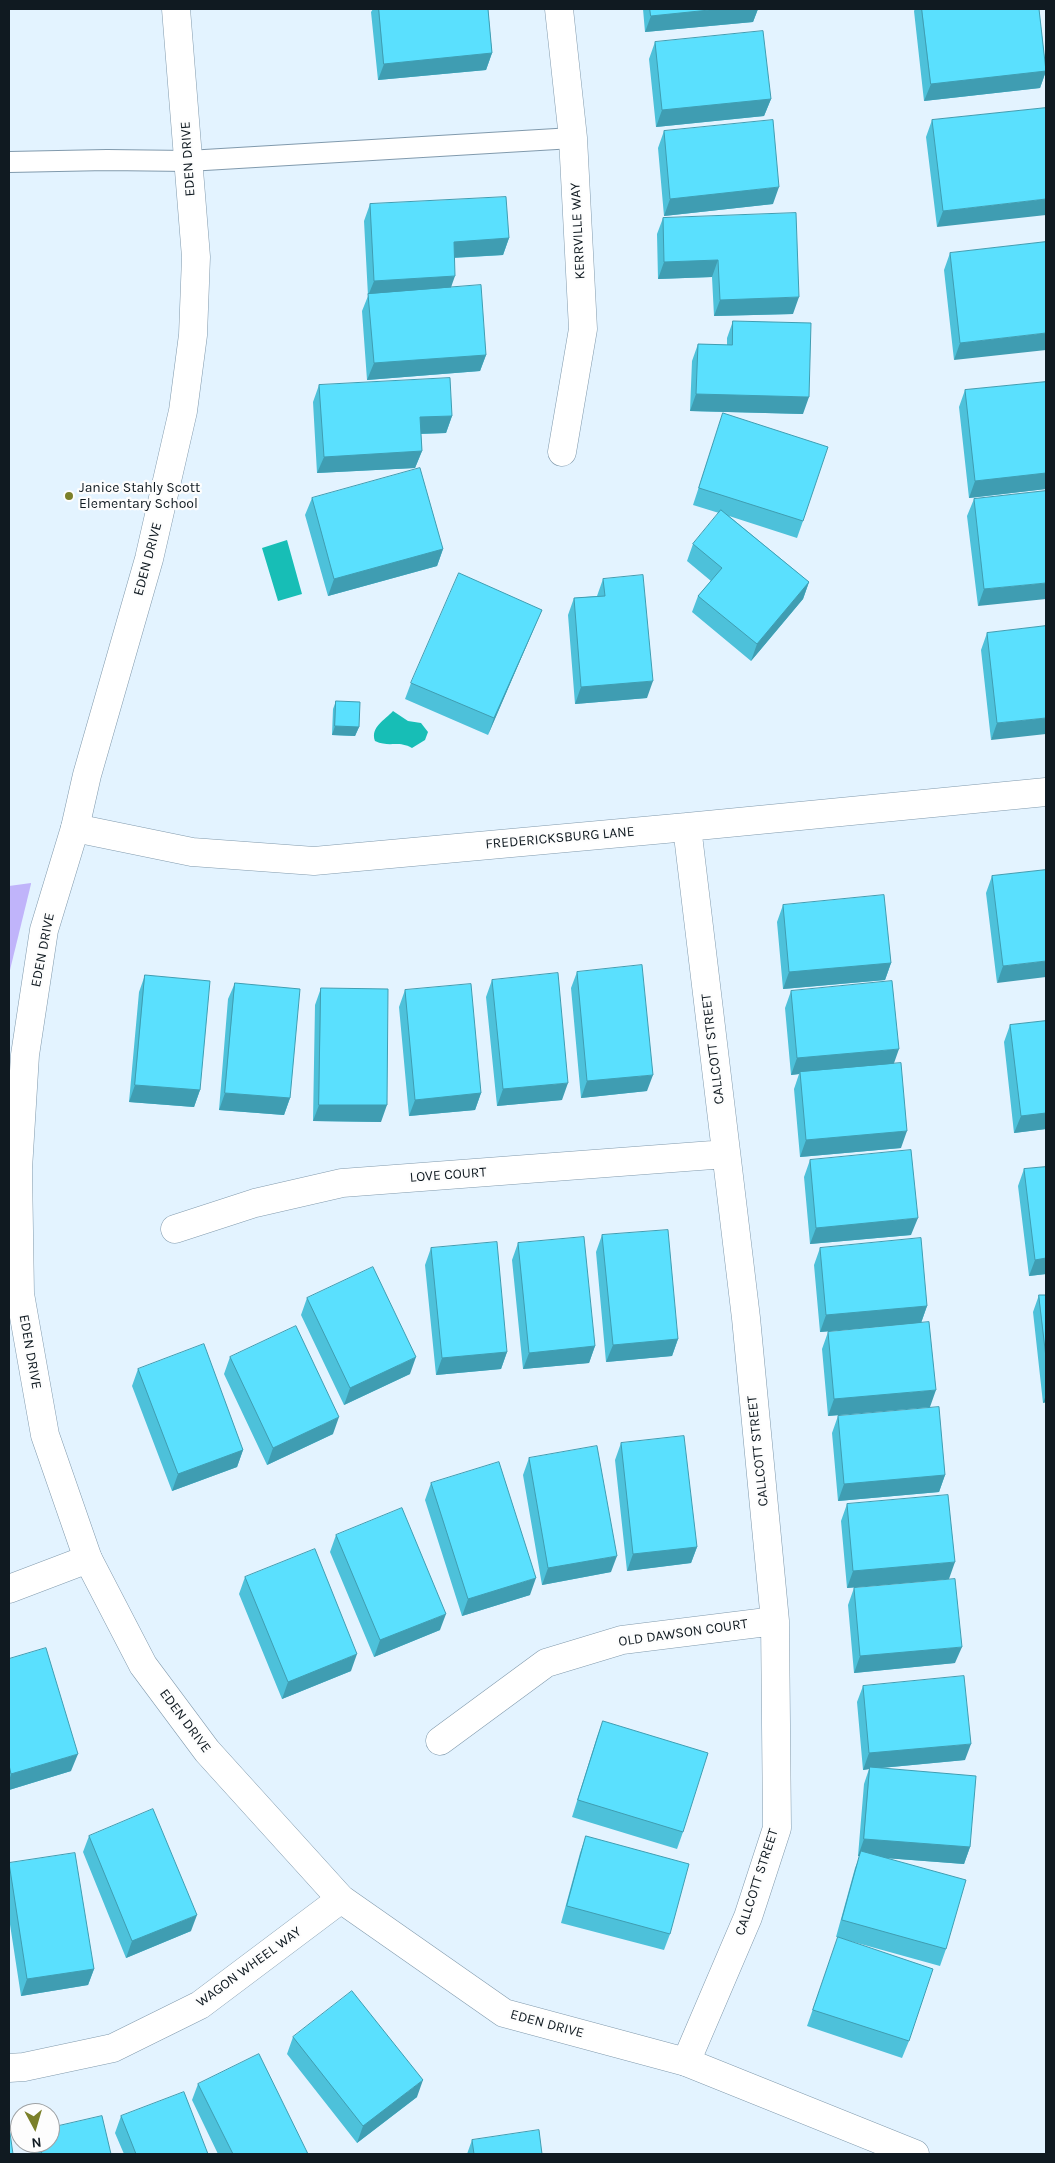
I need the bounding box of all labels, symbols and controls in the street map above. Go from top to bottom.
street label: EDEN DRIVE [177,121,199,197]
street label: KERRVILLE WAY [567,182,589,280]
place label: Janice Stahly Scott Elementary School [79,480,200,512]
marker: Janice Stahly Scott Elementary School [63,490,75,502]
street label: EDEN DRIVE [130,520,166,598]
street label: FREDERICKSBURG LANE [485,823,635,853]
street label: EDEN DRIVE [28,911,58,989]
street label: CALLCOTT STREET [698,993,728,1105]
street label: LOVE COURT [409,1164,487,1186]
street label: EDEN DRIVE [15,1313,45,1391]
street label: CALLCOTT STREET [744,1395,772,1507]
street label: OLD DAWSON COURT [617,1616,749,1650]
street label: EDEN DRIVE [156,1686,214,1756]
street label: CALLCOTT STREET [732,1826,782,1938]
street label: WAGON WHEEL WAY [193,1923,305,2011]
street label: EDEN DRIVE [508,2006,586,2042]
north arrow [10,2103,60,2153]
text: N [31,2133,42,2151]

